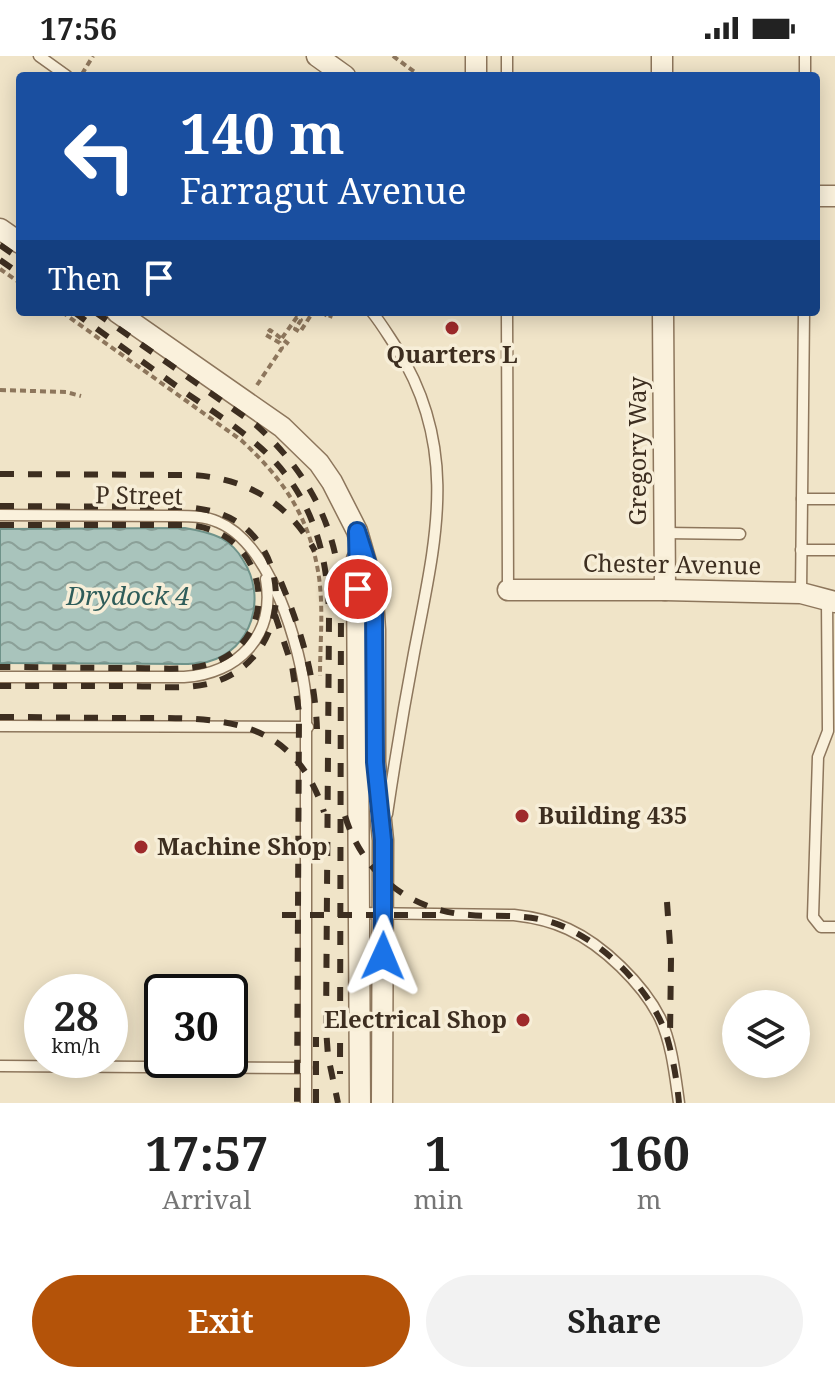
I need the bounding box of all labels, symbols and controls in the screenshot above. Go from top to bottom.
text: 17:56 [40,8,117,49]
text: 140 m [180,94,345,170]
icon: left [48,104,152,208]
text: Farragut Avenue [180,166,466,215]
icon: arrive [137,256,181,300]
text: Then [48,258,121,299]
marker: Quarters L [443,319,461,337]
place label: Quarters L [386,337,518,370]
street label: Gregory Way [620,376,653,526]
street label: P Street [95,477,183,512]
street label: Chester Avenue [583,545,761,582]
pin [324,555,392,623]
icon: arrive [336,567,380,611]
water label: Drydock 4 [65,577,190,613]
place label: Building 435 [538,798,687,831]
marker: Building 435 [513,807,531,825]
place label: Machine Shop [157,829,327,862]
marker: Machine Shop [132,838,150,856]
position arrow [341,914,425,998]
speed limit sign: 30 [144,974,248,1078]
text: 28 [53,988,99,1043]
map controls [722,990,810,1078]
button: layers [722,990,810,1078]
place label: Electrical Shop [324,1002,507,1035]
marker: Electrical Shop [514,1011,532,1029]
text: km/h [51,1032,101,1059]
text: 17:57 [145,1120,268,1185]
text: 1 [425,1120,452,1185]
text: 160 [608,1120,690,1185]
text: Arrival [162,1181,251,1217]
text: min [414,1181,463,1217]
text: m [637,1181,661,1217]
button: Exit [32,1275,410,1367]
button: Share [426,1275,803,1367]

